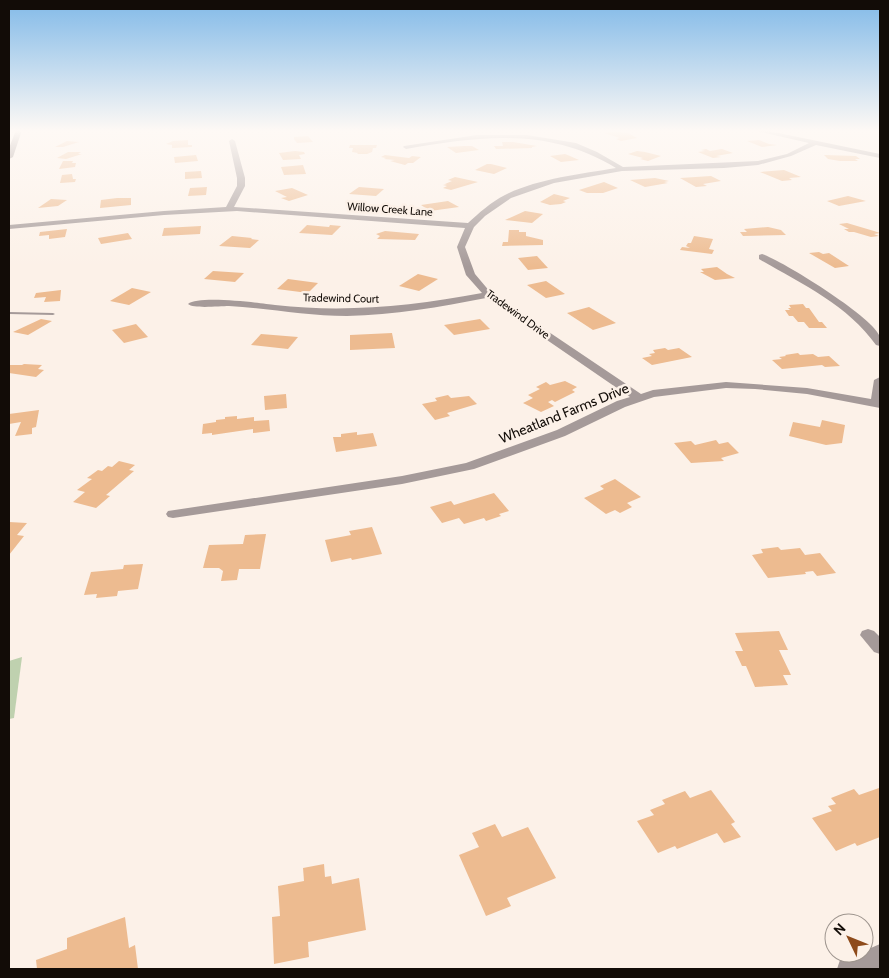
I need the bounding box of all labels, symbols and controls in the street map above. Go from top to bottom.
street label: Willow Creek Lane [347,199,434,219]
street label: Tradewind Drive [484,286,553,342]
street label: Tradewind Court [303,290,379,306]
street label: Wheatland Farms Drive [496,379,632,447]
north arrow [824,913,874,963]
text: N [830,919,849,939]

